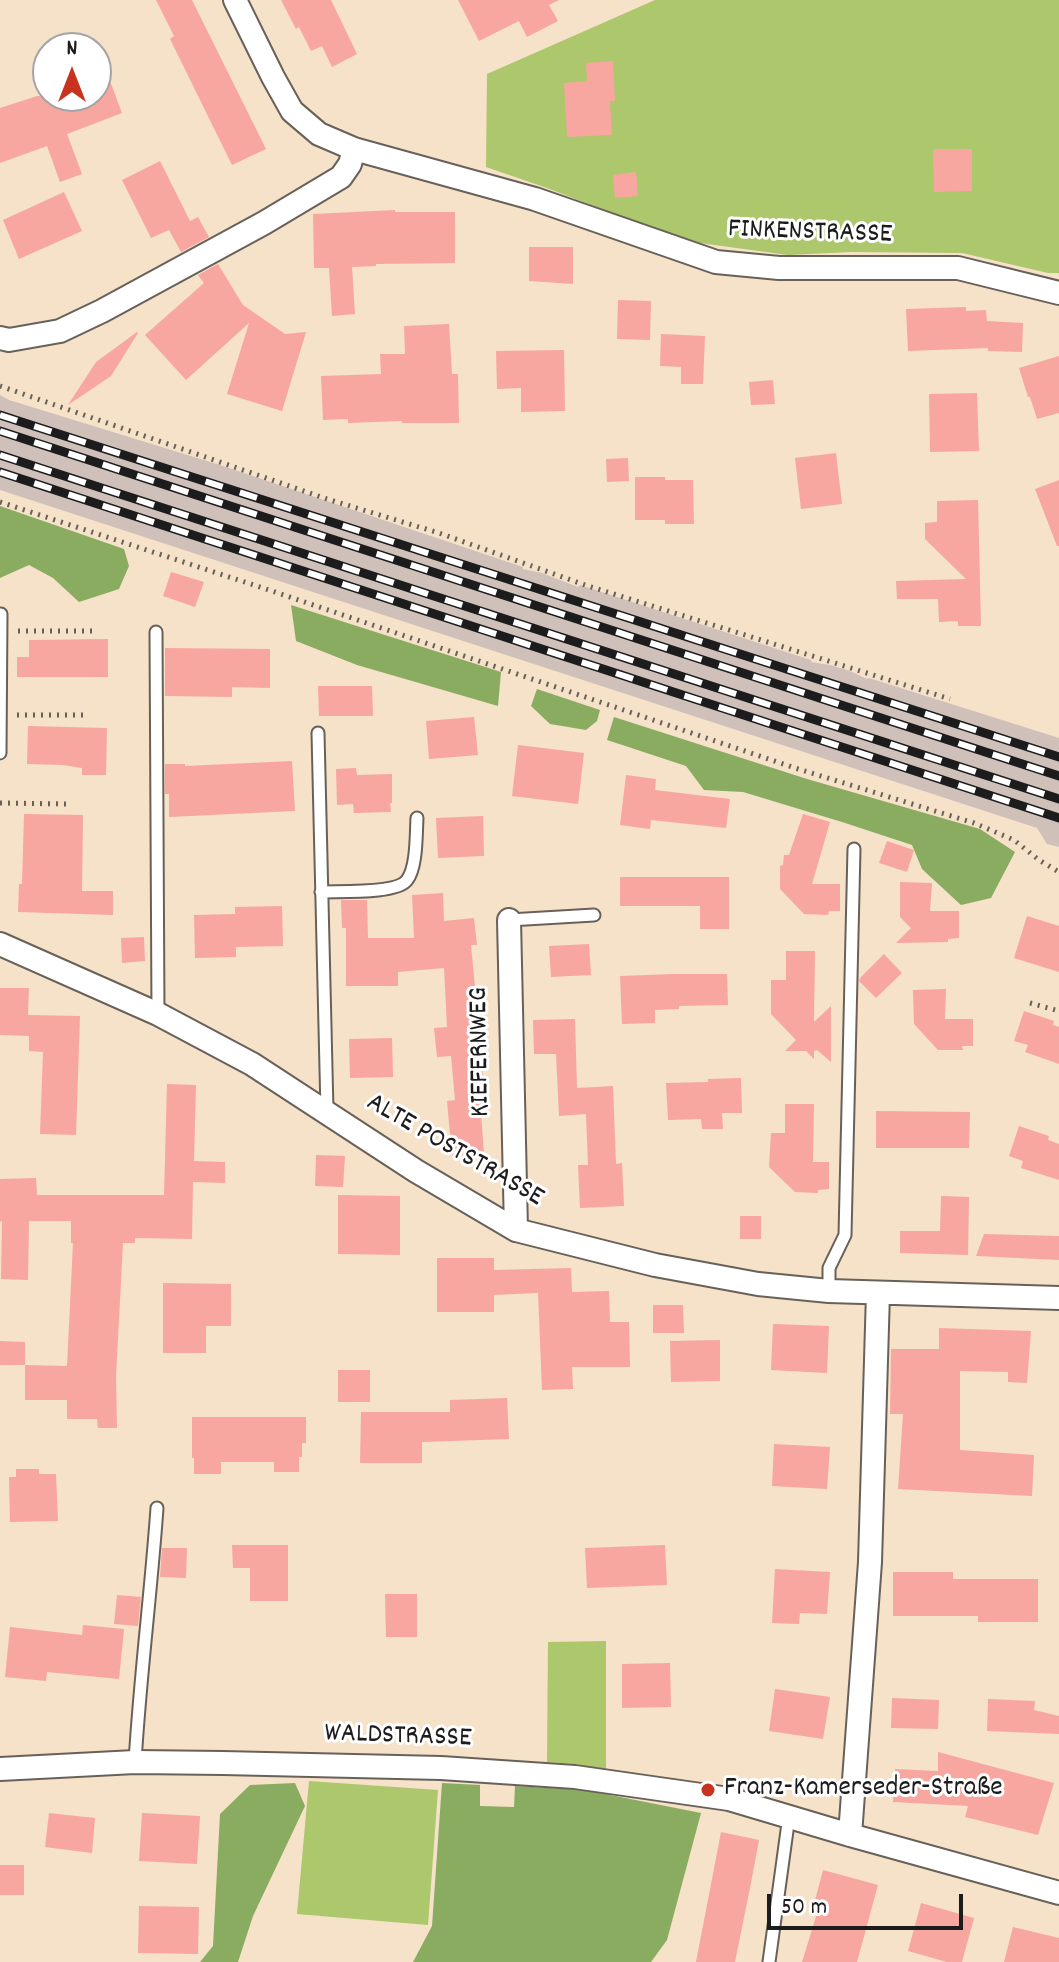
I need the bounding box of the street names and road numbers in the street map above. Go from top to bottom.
street label: FINKENSTRASSE [727,214,893,254]
street label: KIEFERNWEG [464,987,500,1117]
street label: ALTE POSTSTRASSE [359,1088,549,1216]
street label: WALDSTRASSE [324,1719,472,1757]

